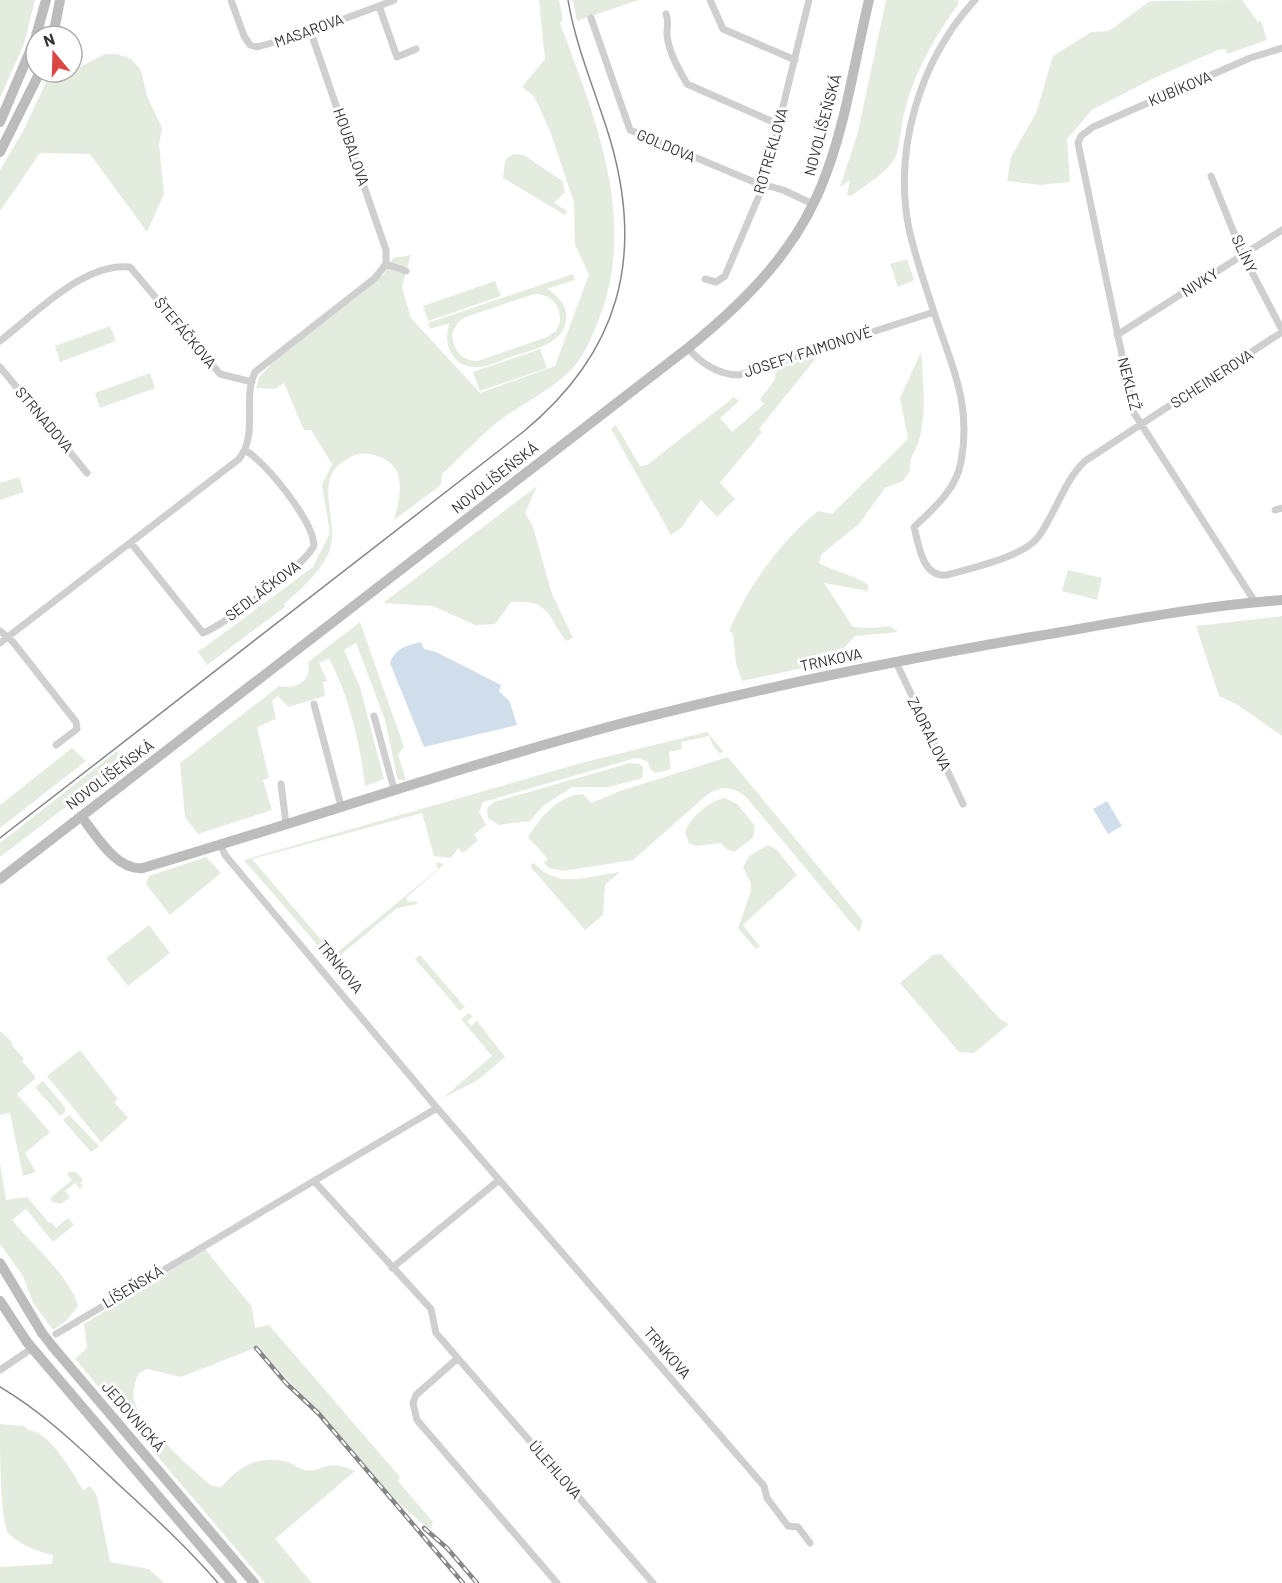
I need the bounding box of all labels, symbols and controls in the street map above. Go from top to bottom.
street label: MASAROVA [272,9,346,51]
north arrow [24,24,84,84]
text: N [41,29,57,50]
street label: KUBÍKOVA [1145,67,1214,109]
street label: NOVOLÍŠEŇSKÁ [800,72,844,178]
street label: HOUBALOVA [330,105,374,188]
street label: ROTREKLOVA [749,106,791,196]
street label: GOLDOVA [634,125,698,165]
street label: SLÍNY [1228,232,1261,275]
street label: NIVKY [1178,264,1221,300]
street label: ŠTEFÁČKOVA [151,293,221,371]
street label: JOSEFY FAIMONOVÉ [741,322,874,380]
street label: SCHEINEROVA [1167,345,1256,411]
street label: NEKLEŽ [1115,355,1145,412]
street label: STRNADOVA [12,383,78,456]
street label: NOVOLÍŠEŇSKÁ [447,438,541,517]
street label: SEDLÁČKOVA [221,556,303,624]
street label: TRNKOVA [798,644,863,674]
street label: ZAORALOVA [904,694,955,773]
street label: NOVOLÍŠEŇSKÁ [62,735,157,813]
street label: TRNKOVA [314,936,367,996]
street label: LÍŠEŇSKÁ [99,1261,166,1311]
street label: TRNKOVA [640,1323,695,1382]
street label: JEDOVNICKÁ [99,1378,169,1455]
street label: ÚLEHLOVA [526,1437,586,1502]

